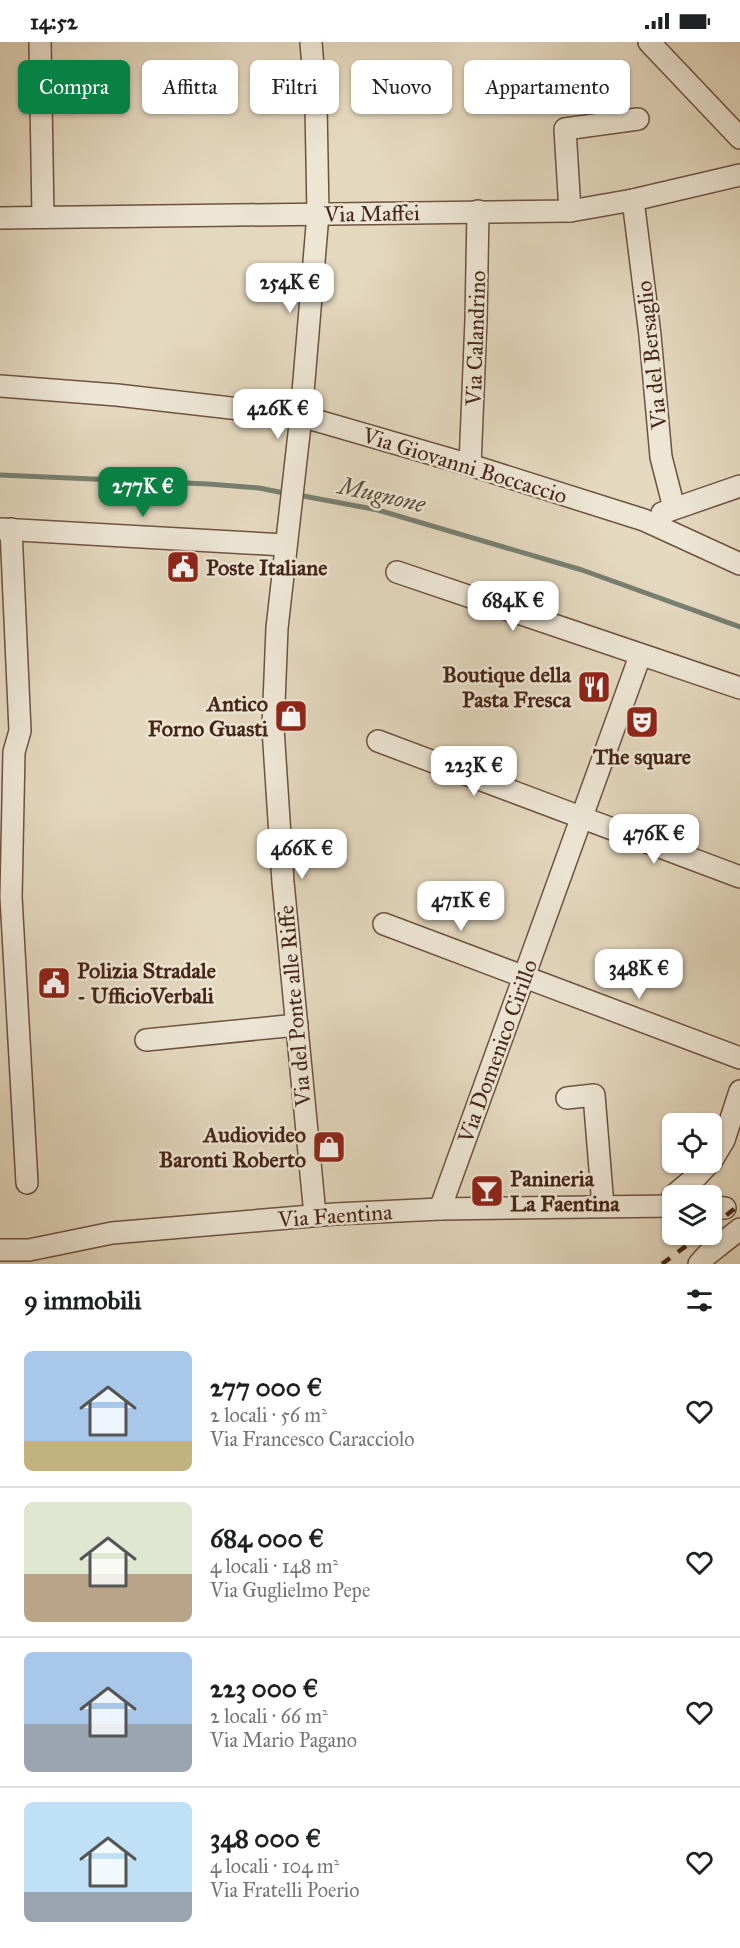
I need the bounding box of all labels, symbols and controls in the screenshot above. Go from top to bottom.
text: 14:52 [30,8,78,35]
chip: Compra [18,60,130,114]
chip: Affitta [142,60,238,114]
chip: Filtri [250,60,339,114]
chip: Nuovo [351,60,452,114]
chip: Appartamento [464,60,630,114]
street label: Via Maffei [323,199,420,228]
pin: 254K € [241,263,339,314]
text: 254K € [260,270,320,294]
street label: Via Calandrino [460,270,491,407]
street label: Via del Bersaglio [630,279,673,431]
pin: 426K € [229,389,327,440]
text: 426K € [247,396,309,420]
street label: Via Giovanni Boccaccio [358,421,570,509]
pin: 277K € [94,467,192,518]
water label: Mugnone [334,470,429,520]
text: 277K € [112,474,174,498]
public building icon: Poste Italiane [165,549,201,585]
place label: Poste Italiane [206,554,327,581]
pin: 684K € [464,581,562,632]
text: 684K € [482,588,544,612]
place label: Boutique della Pasta Fresca [442,661,572,713]
restaurant icon: Boutique della Pasta Fresca [576,669,612,705]
place label: Antico Forno Guasti [148,690,269,742]
shop icon: Antico Forno Guasti [273,698,309,734]
theatre icon: The square [624,704,660,740]
place label: The square [592,743,691,770]
pin: 223K € [425,746,523,797]
text: 223K € [445,753,503,777]
pin: 476K € [605,814,703,865]
text: 476K € [623,821,685,845]
pin: 466K € [253,829,351,880]
text: 466K € [271,836,333,860]
pin: 471K € [412,881,510,932]
text: 471K € [431,888,491,912]
street label: Via del Ponte alle Riffe [272,904,317,1109]
pin: 348K € [590,949,688,1000]
street label: Via Domenico Cirillo [451,956,543,1147]
text: 348K € [609,956,669,980]
place label: Polizia Stradale - UfficioVerbali [77,957,216,1009]
public building icon: Polizia Stradale - UfficioVerbali [36,965,72,1001]
map controls [662,1113,722,1245]
button: locate [662,1113,722,1173]
place label: Audiovideo Baronti Roberto [159,1121,306,1173]
shop icon: Audiovideo Baronti Roberto [311,1129,347,1165]
place label: Panineria La Faentina [510,1165,620,1217]
bar icon: Panineria La Faentina [469,1173,505,1209]
button: layers [662,1185,722,1245]
street label: Via Faentina [276,1198,394,1233]
text: 9 immobili [24,1284,141,1316]
icon: filters [683,1284,716,1317]
text: 277 000 € [210,1371,322,1403]
icon: home [72,1375,144,1447]
icon: heart [683,1395,716,1428]
text: 2 locali · 56 m² [210,1403,327,1427]
text: Via Francesco Caracciolo [210,1427,415,1451]
text: 684 000 € [210,1522,324,1554]
icon: home [72,1526,144,1598]
icon: heart [683,1546,716,1579]
text: 4 locali · 148 m² [210,1554,338,1578]
text: Via Guglielmo Pepe [210,1578,370,1602]
text: 223 000 € [210,1672,318,1704]
icon: home [72,1676,144,1748]
icon: heart [683,1696,716,1729]
text: 2 locali · 66 m² [210,1704,328,1728]
text: Via Mario Pagano [210,1728,357,1752]
text: 348 000 € [210,1822,321,1854]
icon: home [72,1826,144,1898]
icon: heart [683,1846,716,1879]
text: 4 locali · 104 m² [210,1854,339,1878]
text: Via Fratelli Poerio [210,1878,359,1902]

